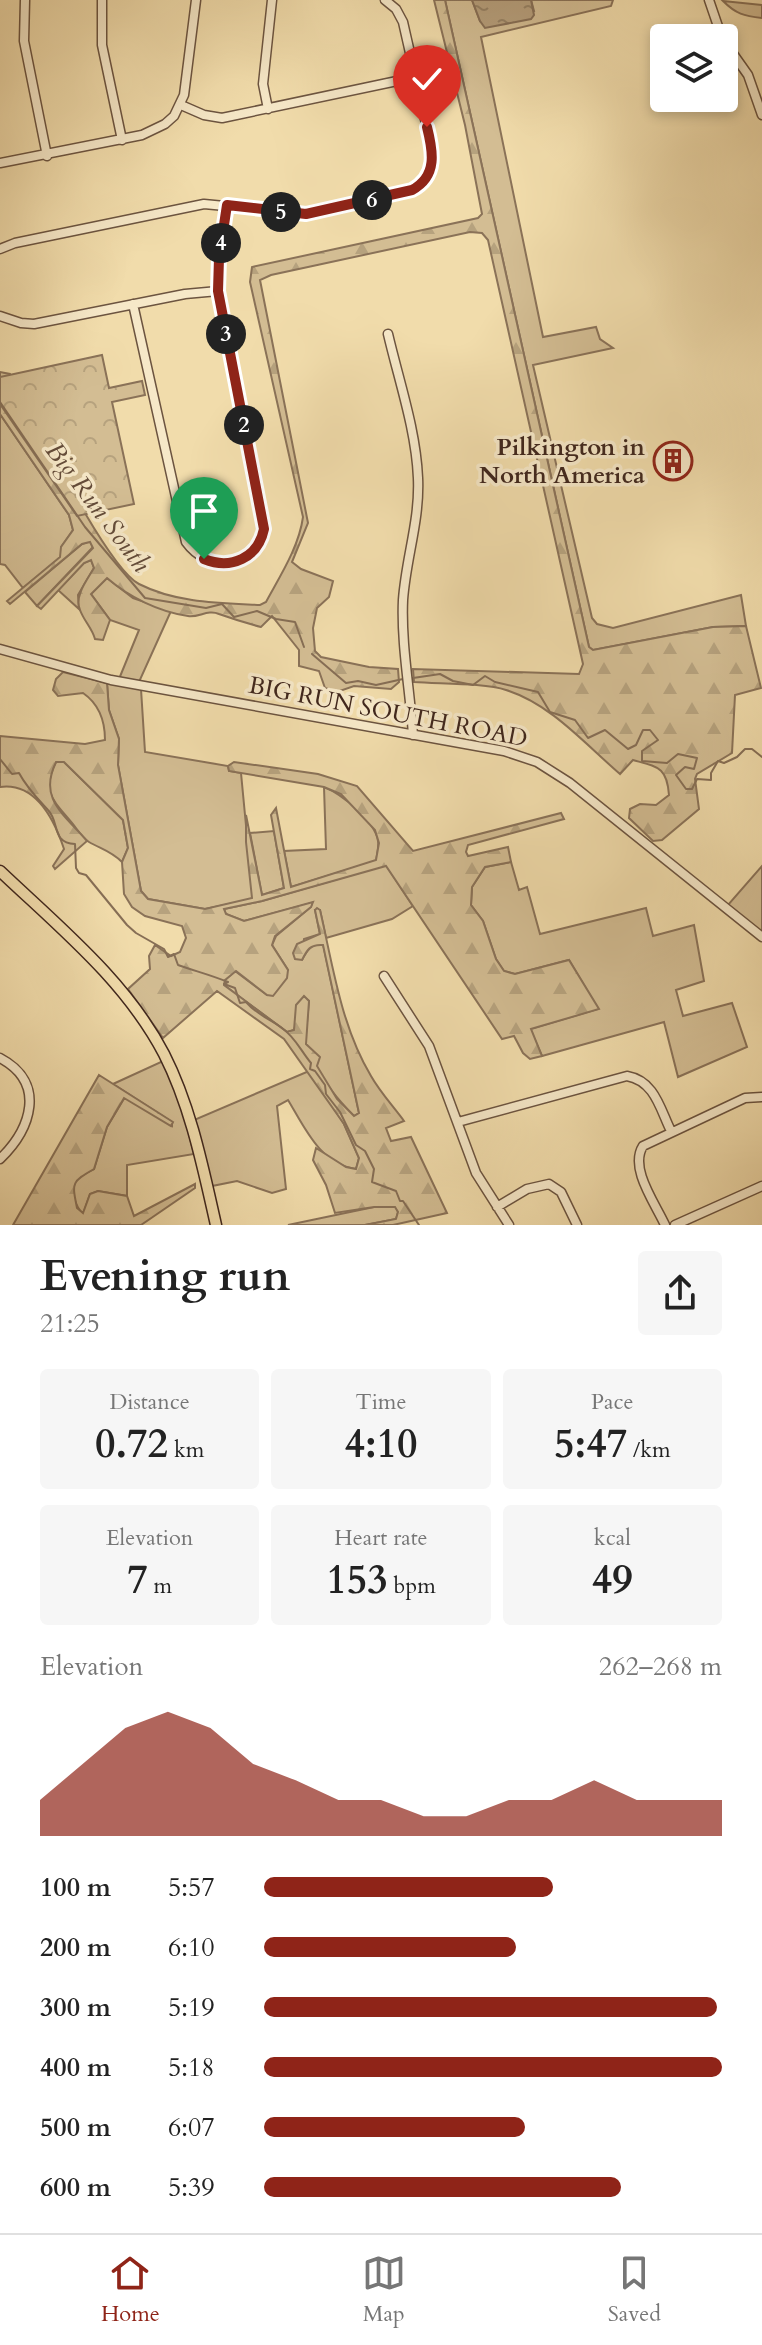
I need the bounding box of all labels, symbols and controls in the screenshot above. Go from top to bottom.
map controls [650,24,738,112]
button: layers [650,24,738,112]
pin [393,45,461,127]
icon: check [405,57,449,101]
pin: 6 [352,180,392,220]
text: 6 [366,185,378,215]
pin: 5 [261,192,301,232]
text: 5 [275,197,287,227]
pin: 4 [201,223,241,263]
text: 4 [215,228,227,258]
pin: 3 [206,314,246,354]
text: 3 [220,319,232,349]
pin: 2 [224,405,264,445]
text: 2 [238,410,250,440]
place label: Pilkington in North America [479,431,646,492]
water label: Big Run South [37,435,159,580]
building icon: Pilkington in North America [652,440,694,482]
pin [170,477,238,559]
icon: arrive [182,489,226,533]
street label: BIG RUN SOUTH ROAD [246,669,530,755]
text: Evening run [40,1246,290,1306]
button: share [638,1251,722,1335]
text: 21:25 [40,1306,100,1341]
text: Distance [109,1387,190,1417]
text: Time [356,1387,406,1417]
text: Pace [591,1387,634,1417]
text: 0.72 [95,1417,168,1472]
text: 4:10 [344,1417,418,1472]
text: 5:47 [554,1417,627,1472]
text: km [168,1435,204,1465]
text: /km [627,1435,671,1465]
text: Elevation [106,1523,193,1553]
text: Heart rate [334,1523,428,1553]
text: kcal [594,1523,631,1553]
text: 7 [127,1553,148,1608]
text: 153 [326,1553,388,1608]
text: 49 [592,1553,633,1608]
text: m [148,1571,172,1601]
text: bpm [388,1571,436,1601]
text: Elevation [40,1649,143,1684]
text: 262–268 m [599,1649,722,1684]
text: 100 m [40,1870,111,1905]
text: 5:57 [168,1870,215,1905]
text: 200 m [40,1930,111,1965]
text: 6:10 [168,1930,215,1965]
text: 300 m [40,1990,111,2025]
text: 5:19 [168,1990,215,2025]
text: 400 m [40,2050,111,2085]
text: 5:18 [168,2050,215,2085]
text: 500 m [40,2110,111,2145]
text: 6:07 [168,2110,215,2145]
text: 600 m [40,2170,111,2205]
text: 5:39 [168,2170,215,2205]
tab: Home [101,2251,160,2329]
tab: Map [362,2251,406,2329]
tab: Saved [608,2251,661,2329]

